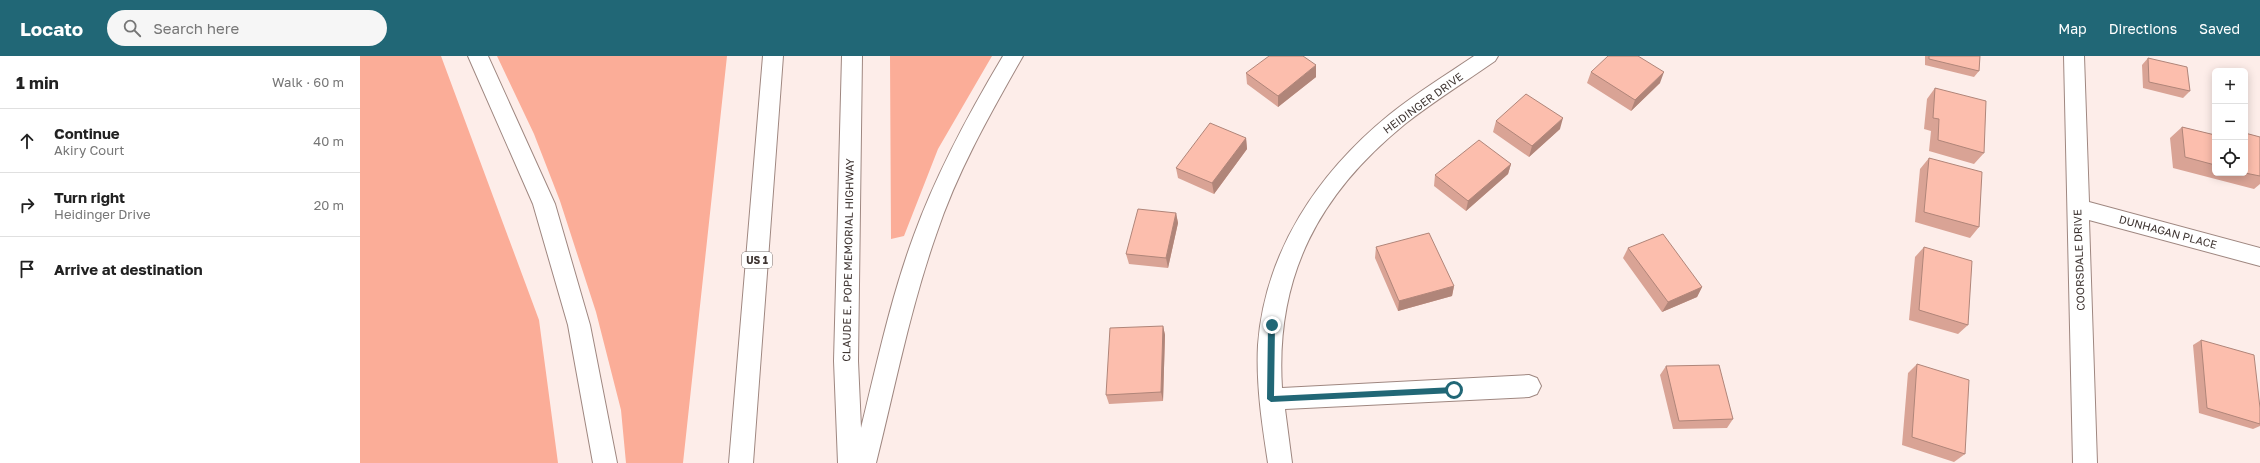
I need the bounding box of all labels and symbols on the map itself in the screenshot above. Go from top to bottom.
street label: HEIDINGER DRIVE [1380,69,1465,136]
street label: CLAUDE E. POPE MEMORIAL HIGHWAY [839,158,856,362]
street label: COORSDALE DRIVE [2070,209,2087,311]
street label: DUNHAGAN PLACE [2118,212,2219,251]
road number: US 1 [742,252,772,268]
route end [1263,316,1281,334]
route start [1445,381,1463,399]

